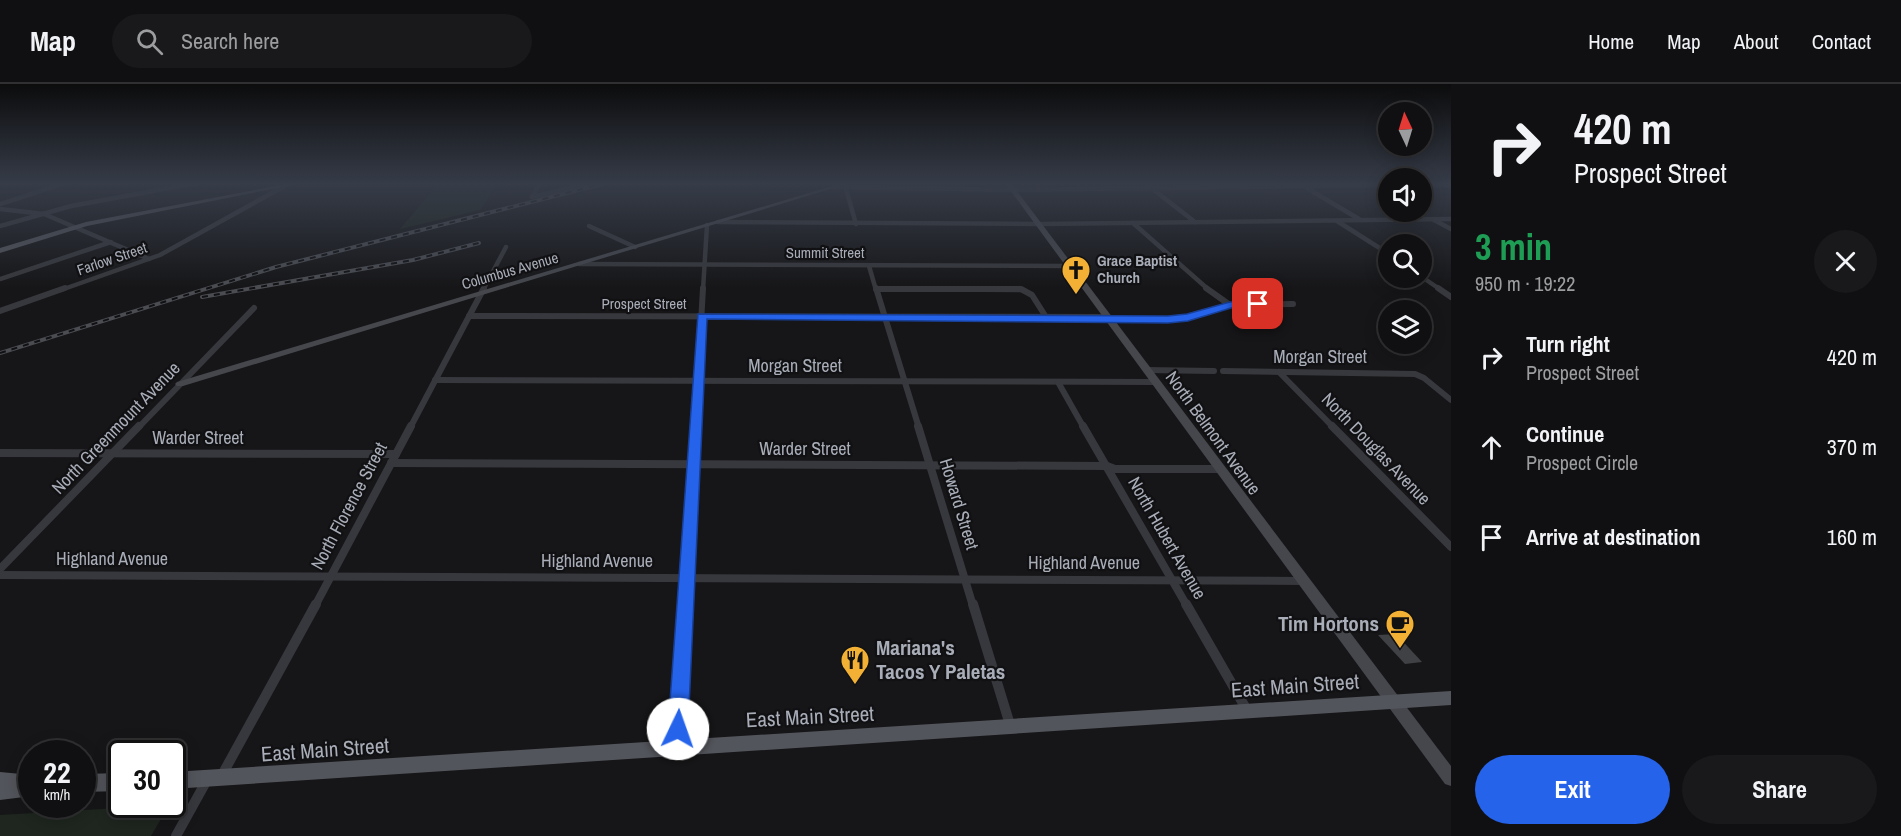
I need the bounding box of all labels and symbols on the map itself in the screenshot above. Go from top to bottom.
north arrow [1378,102,1432,156]
street label: Farlow Street [74,237,150,280]
street label: Summit Street [786,242,865,263]
street label: Columbus Avenue [459,247,561,294]
place label: Grace Baptist Church [1097,250,1177,288]
church icon: Grace Baptist Church [1060,254,1092,296]
pin [1232,278,1283,329]
street label: Prospect Street [602,293,687,314]
street label: Morgan Street [1273,344,1367,369]
street label: Morgan Street [748,353,842,378]
street label: North Greenmount Avenue [46,356,186,499]
street label: North Belmont Avenue [1160,366,1267,500]
street label: North Douglas Avenue [1316,387,1437,510]
street label: Warder Street [152,425,244,450]
street label: Warder Street [759,436,851,461]
street label: North Florence Street [304,438,393,574]
street label: Howard Street [934,455,985,553]
street label: North Hubert Avenue [1122,472,1213,604]
street label: Highland Avenue [56,546,168,571]
street label: Highland Avenue [541,548,653,573]
street label: Highland Avenue [1028,550,1140,575]
cafe icon: Tim Hortons [1384,608,1416,650]
place label: Tim Hortons [1278,609,1379,638]
place label: Mariana's Tacos Y Paletas [876,633,1005,686]
restaurant icon: Mariana's Tacos Y Paletas [839,644,871,686]
street label: East Main Street [1230,667,1360,704]
position arrow [646,697,710,761]
street label: East Main Street [745,699,875,734]
street label: East Main Street [260,731,390,768]
speed limit sign: 30 [108,740,186,818]

